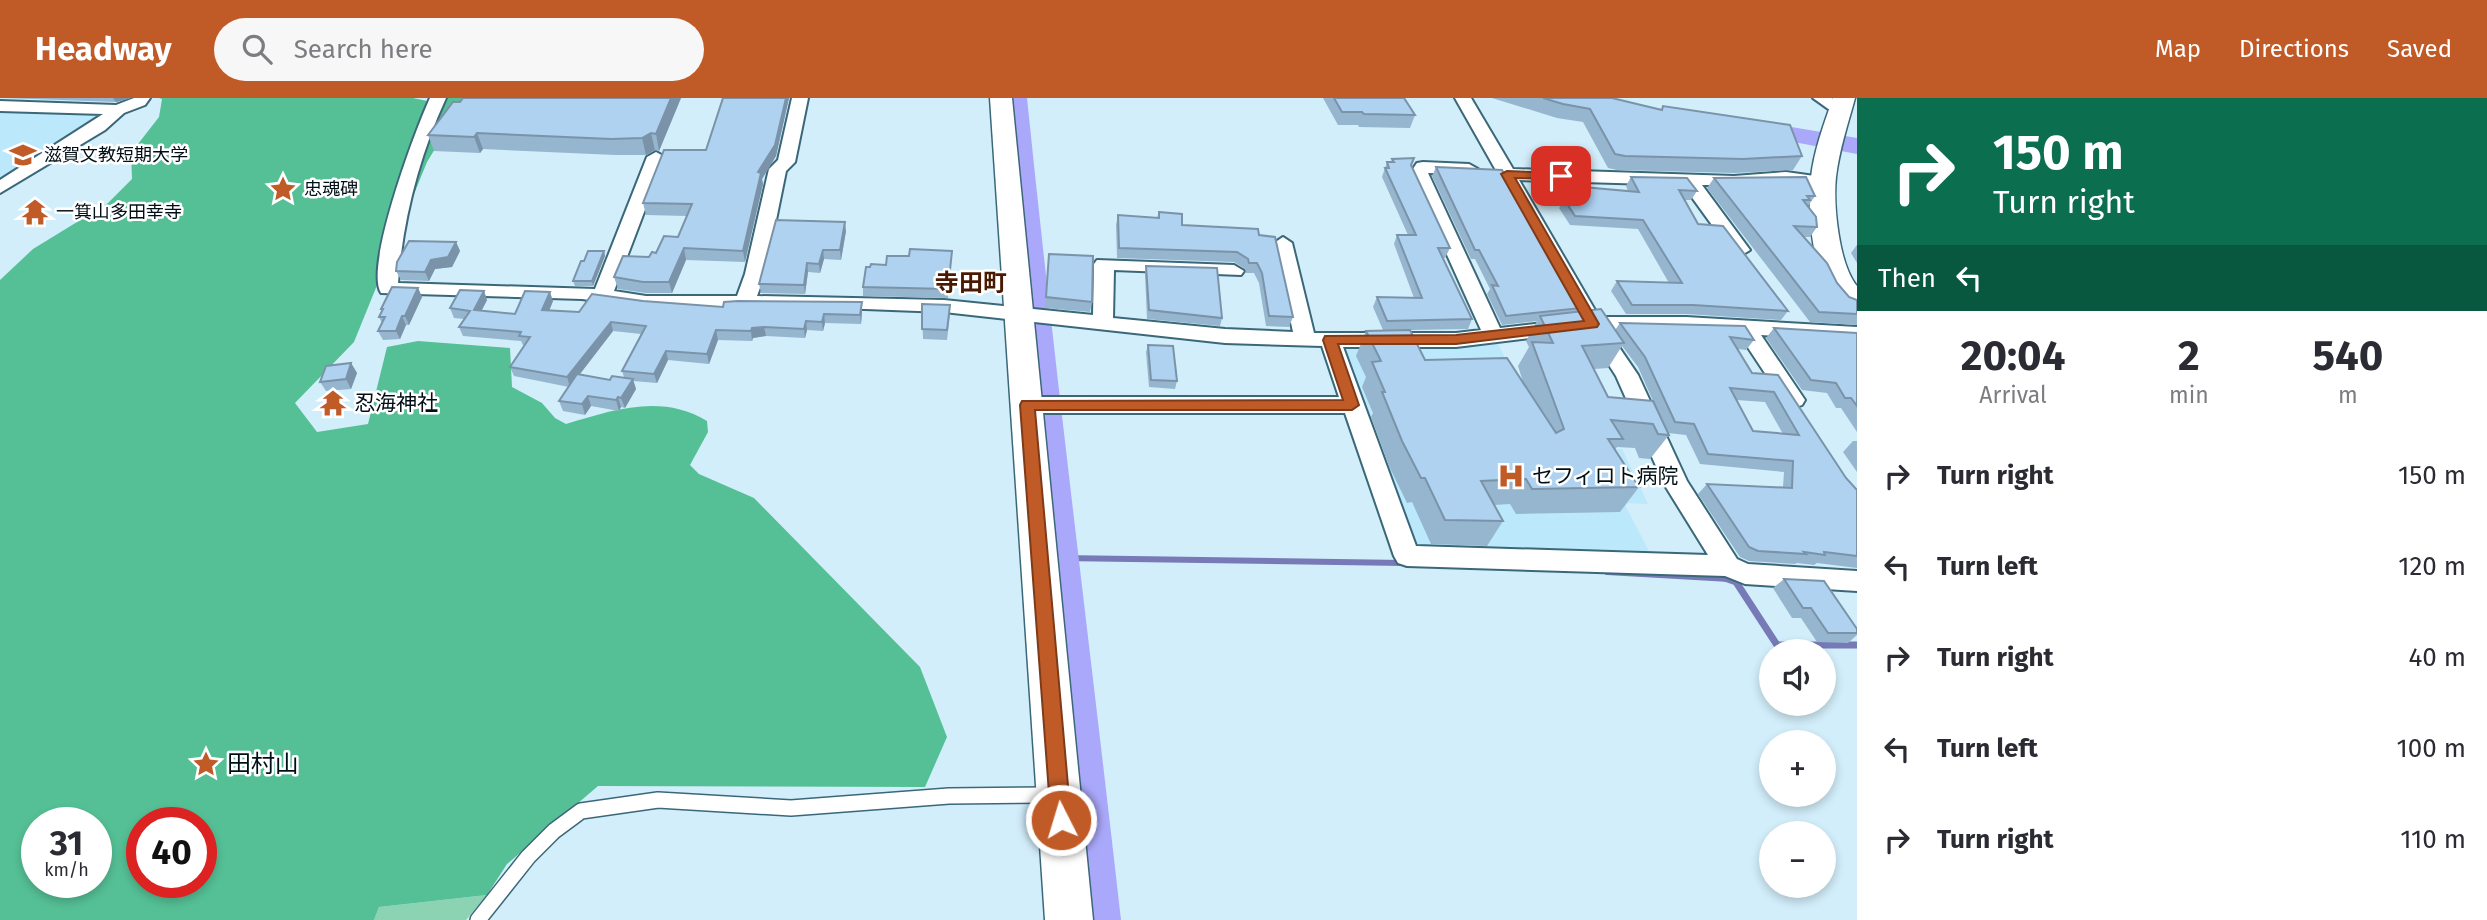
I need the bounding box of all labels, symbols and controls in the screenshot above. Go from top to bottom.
search box [214,18,704,81]
text: Headway [35,29,172,69]
icon: search [238,30,276,68]
text: Search here [294,34,433,65]
text: Map [2155,35,2201,63]
text: Directions [2239,35,2349,63]
text: Saved [2387,35,2452,63]
text: 150 m [1993,123,2124,182]
icon: right [1878,126,1969,217]
school or university icon: 滋賀文教短期大学 [8,140,38,170]
place label: 滋賀文教短期大学 [44,144,188,166]
pin [1531,146,1591,206]
icon: arrive [1542,157,1580,195]
place icon: 忠魂碑 [268,174,298,204]
place label: 忠魂碑 [304,178,358,200]
text: Turn right [1993,183,2135,221]
temple icon: 一箕山多田幸寺 [20,197,50,227]
place label: 一箕山多田幸寺 [56,201,182,223]
icon: left [1950,259,1988,297]
text: Then [1878,263,1936,294]
district label: 寺田町 [935,269,1007,297]
text: 20:04 [1961,331,2065,381]
text: 2 [2178,331,2200,381]
text: 540 [2312,331,2383,381]
text: Arrival [1979,381,2047,409]
text: min [2169,381,2209,409]
text: m [2338,381,2358,409]
temple icon: 忍海神社 [318,388,348,418]
place label: 忍海神社 [354,390,438,416]
icon: right [1878,457,1916,495]
text: Turn right [1937,460,2054,491]
text: 150 m [2398,460,2466,491]
hospital icon: セフィロト病院 [1496,461,1526,491]
place label: セフィロト病院 [1532,463,1679,489]
icon: left [1878,548,1916,586]
text: Turn left [1937,551,2038,582]
text: 120 m [2398,551,2466,582]
map controls [1759,639,1836,898]
button: sound [1759,639,1836,716]
icon: right [1878,639,1916,677]
text: Turn right [1937,642,2054,673]
text: 40 m [2408,642,2466,673]
button: + [1759,730,1836,807]
icon: left [1878,730,1916,768]
text: Turn left [1937,733,2038,764]
text: 100 m [2397,733,2466,764]
place icon: 田村山 [191,749,221,779]
place label: 田村山 [227,750,299,778]
position arrow [1024,783,1098,857]
speed limit sign: 40 [126,807,217,898]
button: − [1759,821,1836,898]
icon: right [1878,821,1916,859]
text: 31 [50,822,83,864]
text: Turn right [1937,824,2054,855]
text: 110 m [2400,824,2466,855]
text: km/h [44,859,89,881]

